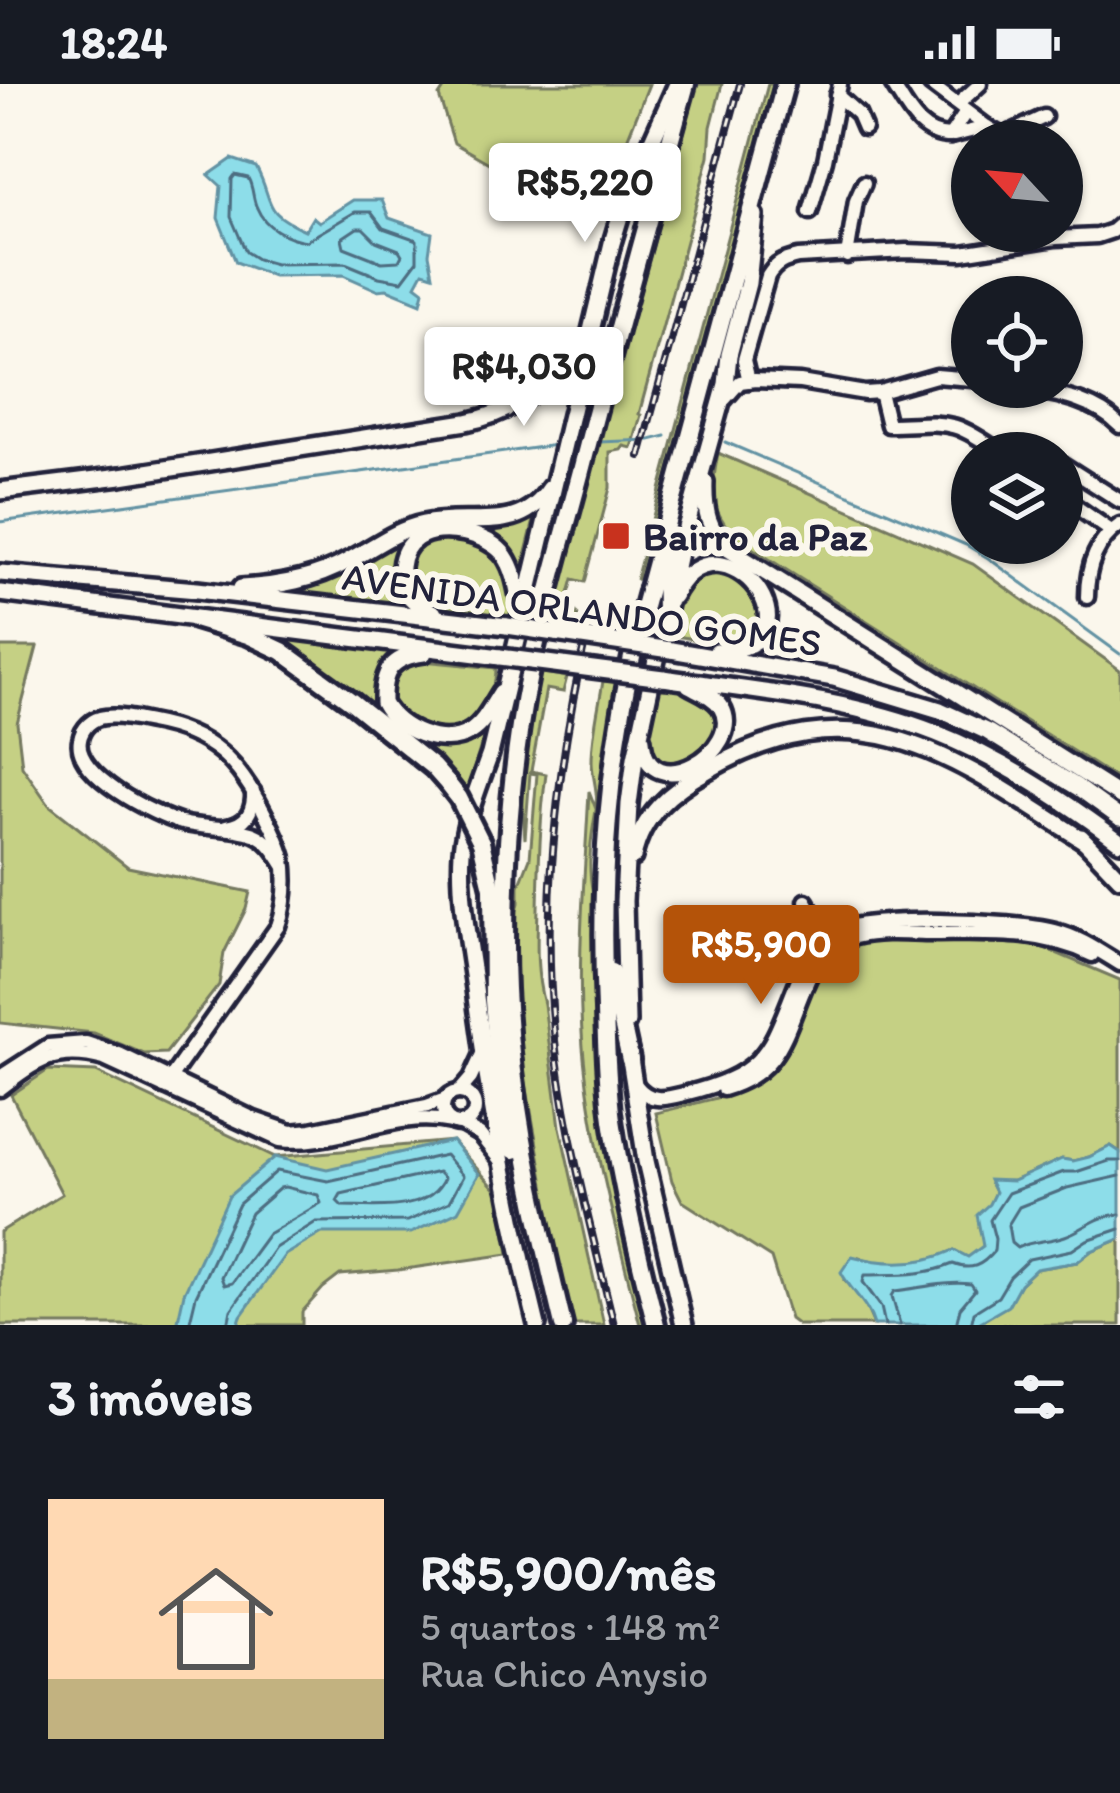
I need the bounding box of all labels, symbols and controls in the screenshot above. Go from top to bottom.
text: 18:24 [60,15,167,69]
north arrow [951,120,1083,252]
map controls [951,120,1083,564]
pin: R$5,220 [474,143,696,245]
text: R$5,220 [516,158,654,205]
button: locate [951,276,1083,408]
pin: R$4,030 [413,327,635,429]
text: R$4,030 [451,342,597,389]
button: layers [951,432,1083,564]
place label: Bairro da Paz [643,513,868,560]
marker: Bairro da Paz [600,520,632,552]
street label: AVENIDA ORLANDO GOMES [339,553,825,666]
pin: R$5,900 [650,905,872,1007]
text: R$5,900 [690,920,832,967]
icon: filters [1006,1364,1072,1430]
text: 3 imóveis [48,1367,253,1428]
text: R$5,900/mês [420,1542,716,1603]
icon: home [144,1547,288,1691]
text: 5 quartos · 148 m² [420,1603,720,1650]
text: Rua Chico Anysio [420,1650,708,1697]

